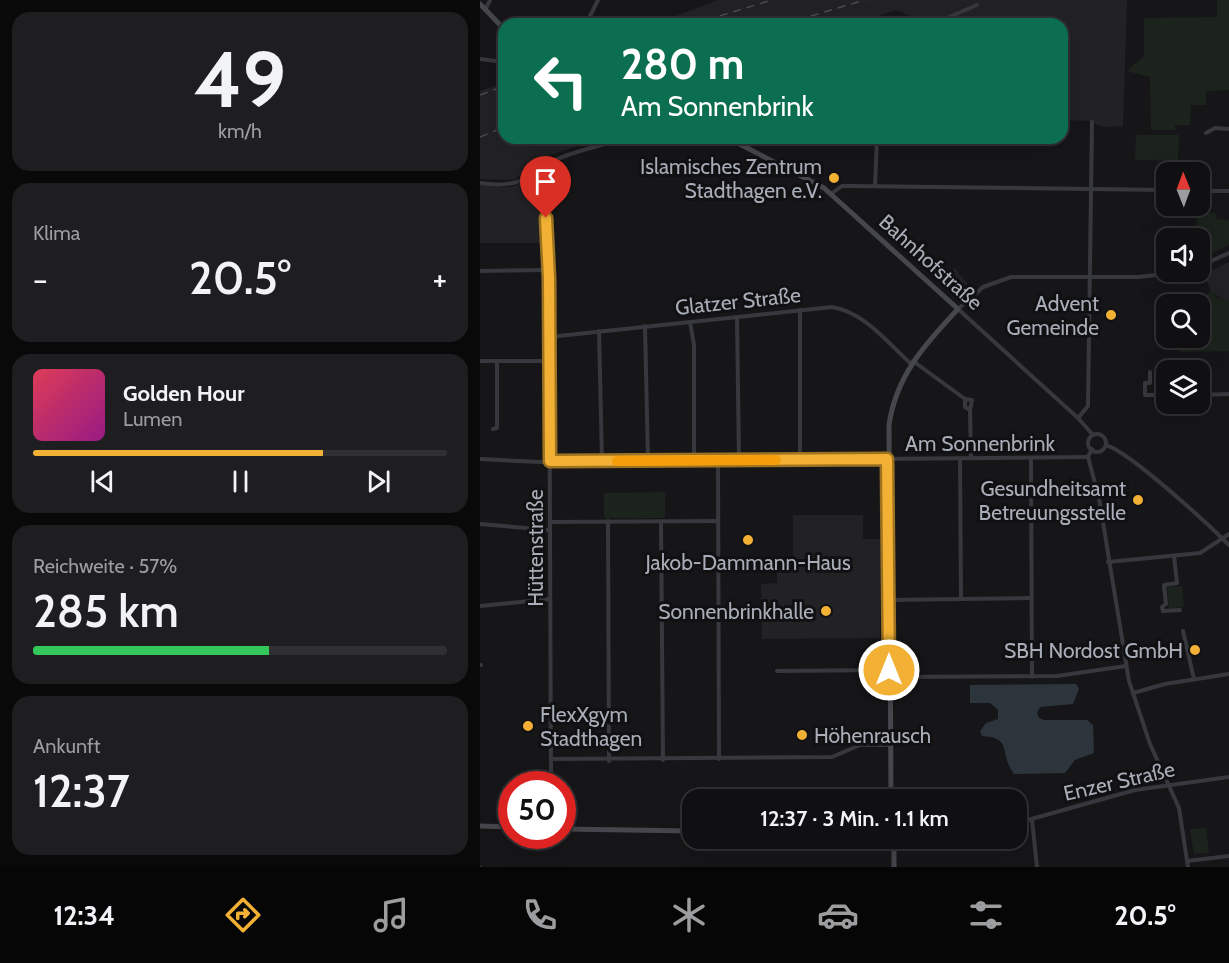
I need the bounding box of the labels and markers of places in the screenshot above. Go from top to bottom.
place label: Islamisches Zentrum Stadthagen e.V. [640,154,822,203]
pin [520,156,571,218]
marker: Islamisches Zentrum Stadthagen e.V. [827,171,841,185]
place label: Advent Gemeinde [1006,291,1099,340]
marker: Advent Gemeinde [1104,308,1118,322]
place label: Gesundheitsamt Betreuungsstelle [979,476,1126,525]
marker: Gesundheitsamt Betreuungsstelle [1131,493,1145,507]
marker: Jakob-Dammann-Haus [741,533,755,547]
place label: Jakob-Dammann-Haus [644,550,851,575]
place label: Sonnenbrinkhalle [658,599,814,624]
marker: Sonnenbrinkhalle [819,604,833,618]
place label: SBH Nordost GmbH [1004,638,1183,663]
marker: SBH Nordost GmbH [1188,643,1202,657]
place label: FlexXgym Stadthagen [540,702,642,751]
marker: FlexXgym Stadthagen [521,719,535,733]
place label: Höhenrausch [814,723,931,748]
marker: Höhenrausch [795,728,809,742]

